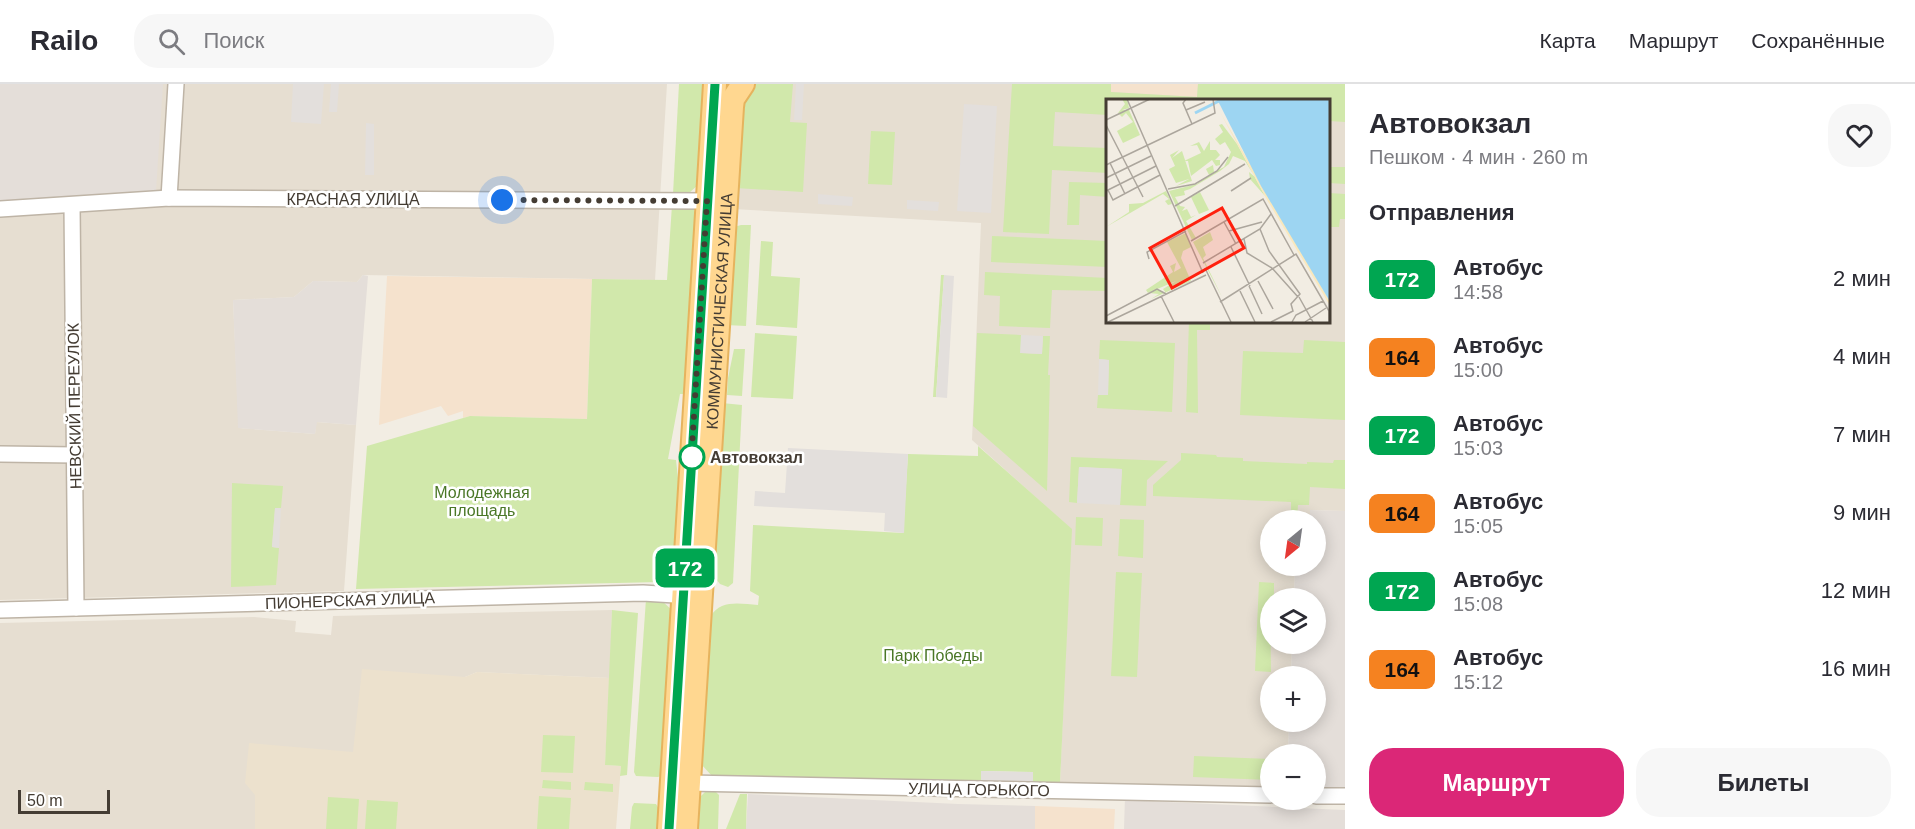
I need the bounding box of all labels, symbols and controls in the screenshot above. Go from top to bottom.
search box [134,14,554,68]
text: Railo [30,25,98,56]
icon: search [155,25,188,58]
text: Поиск [203,28,264,53]
text: Карта [1540,29,1596,52]
text: Маршрут [1629,29,1718,52]
text: Сохранённые [1751,29,1885,52]
inset map [1106,99,1330,322]
button: heart [1828,104,1891,167]
text: Автовокзал [1369,108,1531,139]
text: Пешком · 4 мин · 260 m [1369,146,1588,168]
your location [487,185,517,215]
street label: КРАСНАЯ УЛИЦА [286,191,420,208]
street label: КОММУНИСТИЧЕСКАЯ УЛИЦА [703,192,736,430]
text: Отправления [1369,200,1515,225]
text: Автобус [1453,255,1543,280]
text: 2 мин [1833,266,1891,291]
text: 172 [1384,268,1420,291]
text: 14:58 [1453,281,1503,303]
street label: НЕВСКИЙ ПЕРЕУЛОК [64,322,84,489]
text: Автобус [1453,333,1543,358]
text: 4 мин [1833,344,1891,369]
text: 164 [1384,346,1420,369]
text: 15:00 [1453,359,1503,381]
text: Автобус [1453,411,1543,436]
text: 7 мин [1833,422,1891,447]
text: 172 [1384,424,1420,447]
text: 15:03 [1453,437,1503,459]
marker: Автовокзал [679,444,705,470]
place label: Автовокзал [710,449,803,466]
park label: Молодежная площадь [434,484,530,519]
text: Автобус [1453,489,1543,514]
text: 9 мин [1833,500,1891,525]
text: 164 [1384,502,1420,525]
north arrow [1260,510,1326,576]
map controls [1260,510,1326,810]
text: 15:05 [1453,515,1503,537]
line badge: 172 [650,548,720,588]
text: 172 [667,557,703,580]
text: Автобус [1453,567,1543,592]
text: 12 мин [1821,578,1891,603]
text: 172 [1384,580,1420,603]
button: layers [1260,588,1326,654]
street label: ПИОНЕРСКАЯ УЛИЦА [265,589,436,612]
text: 15:08 [1453,593,1503,615]
text: Автобус [1453,645,1543,670]
park label: Парк Победы [883,647,983,664]
text: 16 мин [1821,656,1891,681]
text: 164 [1384,658,1420,681]
button: + [1260,666,1326,732]
text: 15:12 [1453,671,1503,693]
button: − [1260,744,1326,810]
button: Маршрут [1369,748,1624,817]
button: Билеты [1636,748,1891,817]
street label: УЛИЦА ГОРЬКОГО [908,780,1050,799]
scale bar [18,787,110,814]
text: 50 m [27,792,63,809]

